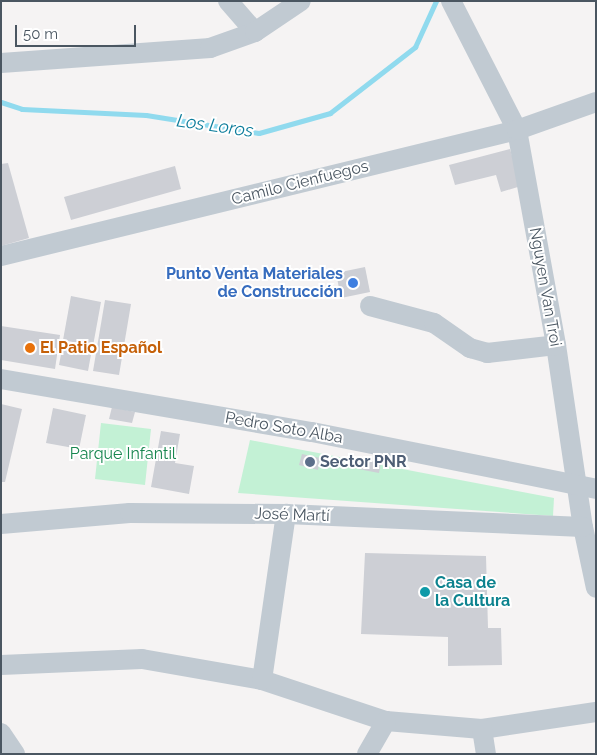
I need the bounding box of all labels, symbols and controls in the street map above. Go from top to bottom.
scale bar [18,15,139,47]
text: 50 m [23,25,58,43]
water label: Los Loros [175,110,255,142]
street label: Camilo Cienfuegos [230,157,370,209]
street label: Nguyen Van Troi [525,225,565,349]
place label: Punto Venta Materiales de Construcción [165,264,343,302]
marker: Punto Venta Materiales de Construcción [347,277,359,289]
place label: El Patio Español [40,338,162,358]
marker: El Patio Español [24,342,36,354]
street label: Pedro Soto Alba [223,408,345,448]
park label: Parque Infantil [70,444,176,464]
place label: Sector PNR [320,452,407,472]
marker: Sector PNR [304,456,316,468]
street label: José Martí [254,504,330,526]
place label: Casa de la Cultura [435,573,510,611]
marker: Casa de la Cultura [419,586,431,598]

